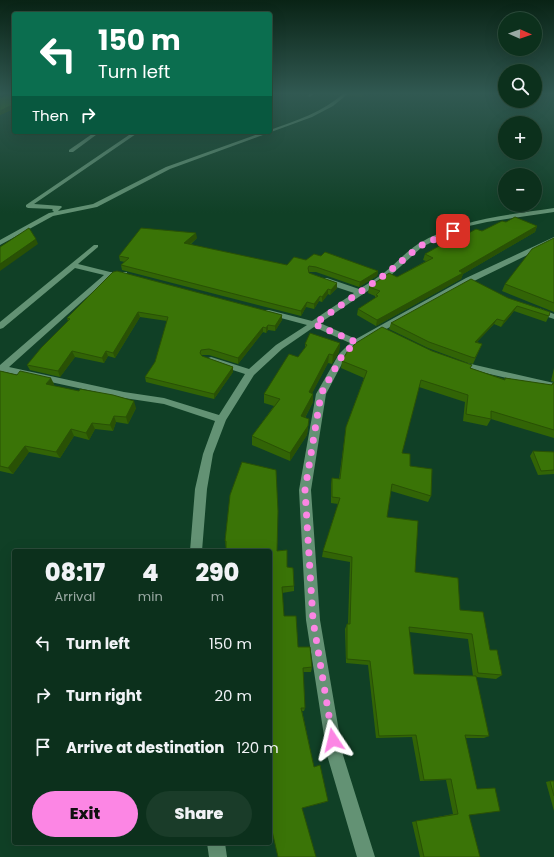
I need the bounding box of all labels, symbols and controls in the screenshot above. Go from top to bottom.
north arrow [498,12,542,56]
map controls [498,12,542,212]
text: 150 m [98,21,181,60]
icon: left [32,28,84,80]
text: Turn left [98,59,170,84]
button: search [498,64,542,108]
icon: right [77,104,99,126]
text: Then [32,105,69,126]
button: + [498,116,542,160]
button: − [498,168,542,212]
pin [436,214,470,248]
icon: arrive [442,220,464,242]
text: 08:17 [45,556,105,589]
text: 4 [142,556,159,589]
text: 290 [195,556,239,589]
text: Arrival [54,587,95,606]
text: min [138,587,163,606]
text: m [211,587,224,606]
icon: left [32,632,54,654]
text: Turn left [66,633,130,654]
text: 150 m [209,633,252,654]
icon: right [32,684,54,706]
text: Turn right [66,685,142,706]
text: 20 m [214,685,252,706]
position arrow [312,719,354,761]
icon: arrive [32,736,54,758]
text: Arrive at destination [66,737,224,758]
text: 120 m [236,737,279,758]
button: Exit [32,791,138,837]
button: Share [146,791,252,837]

